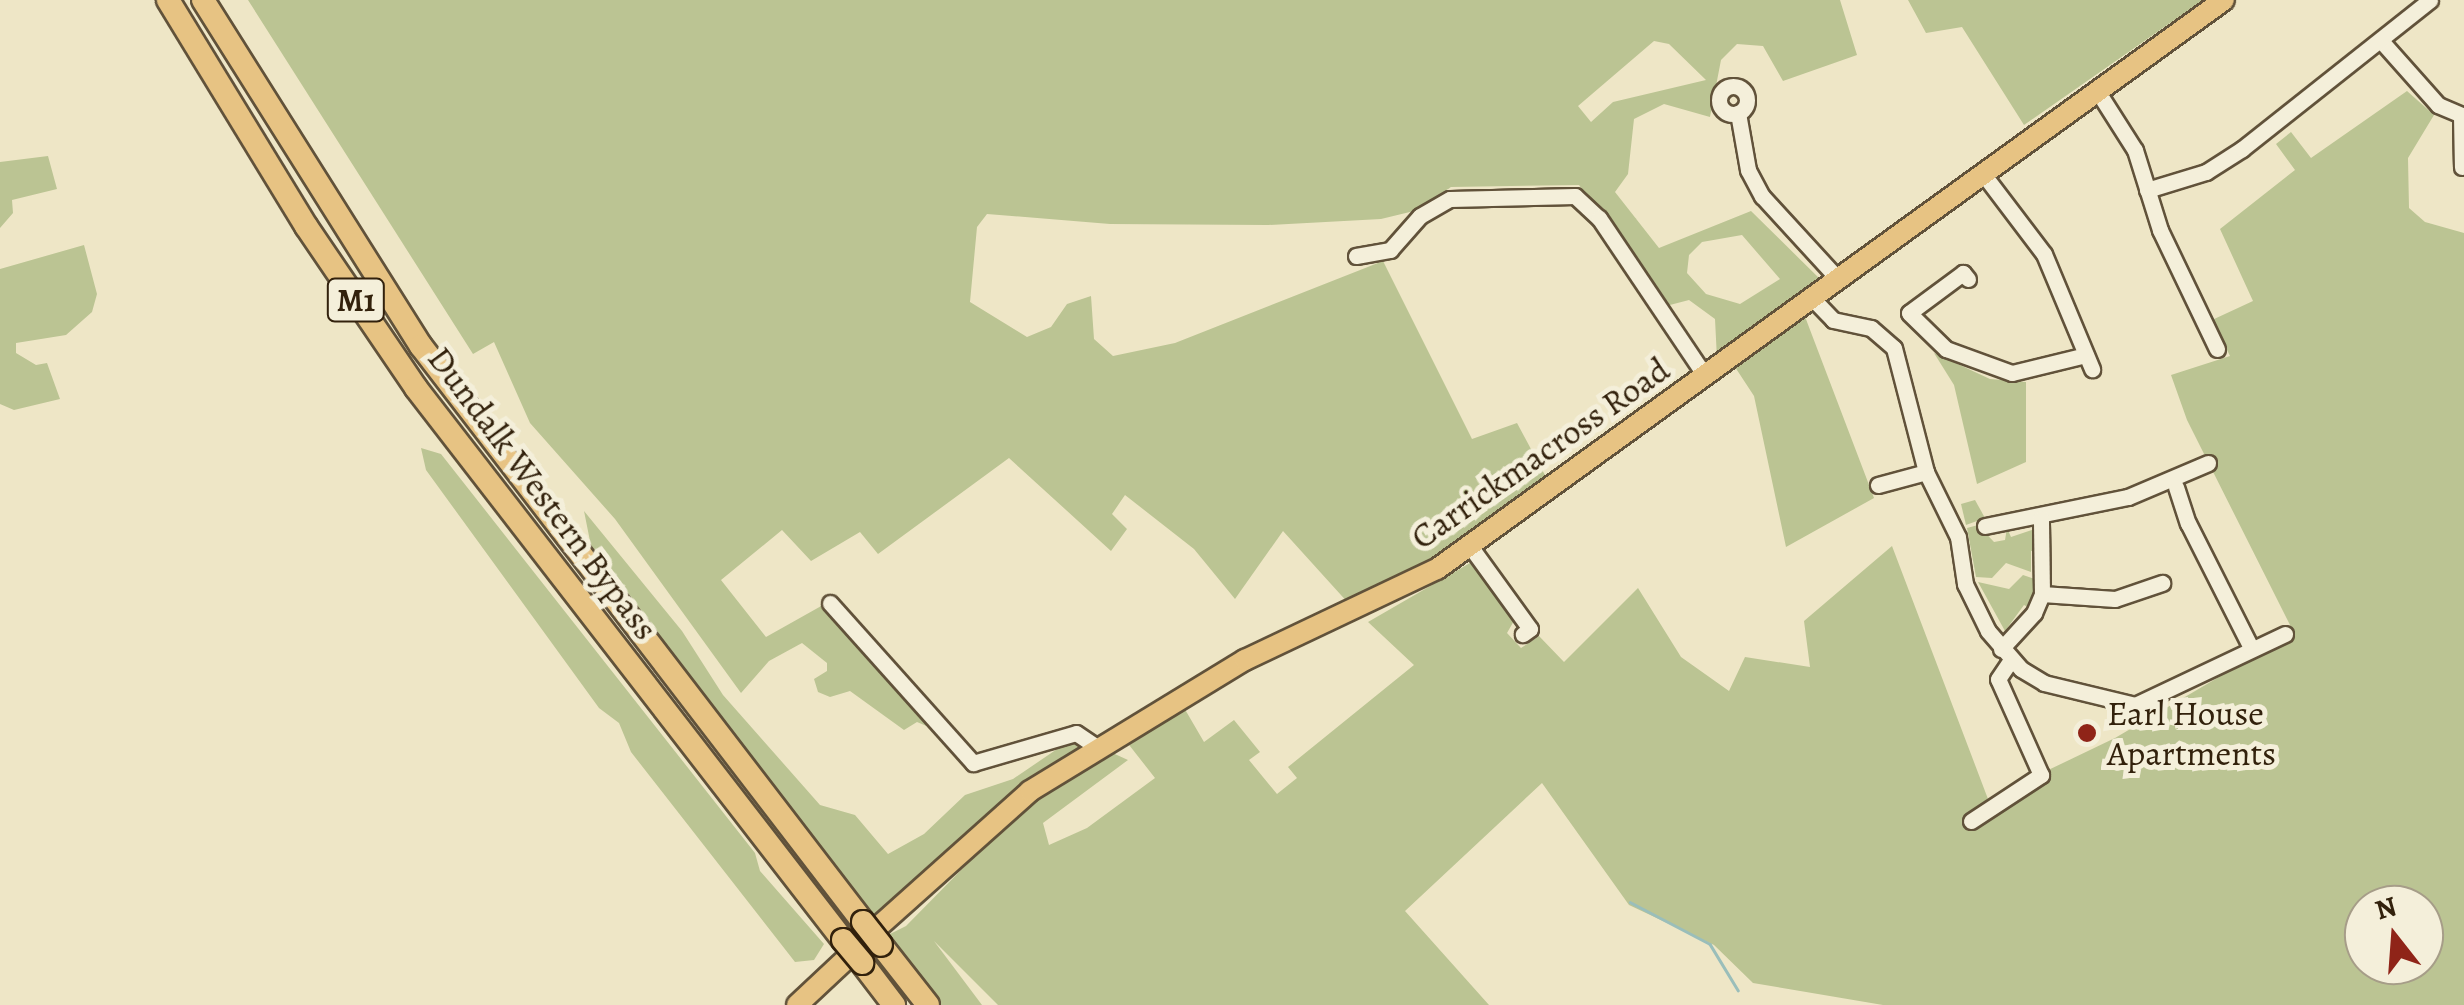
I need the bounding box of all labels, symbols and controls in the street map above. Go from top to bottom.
road number: M1 [326,273,386,327]
street label: Dundalk Western Bypass [419,338,667,648]
street label: Carrickmacross Road [1403,348,1677,558]
place label: Earl House Apartments [2107,692,2276,774]
marker: Earl House Apartments [2076,722,2098,744]
north arrow [2344,885,2444,985]
text: N [2371,887,2401,929]

